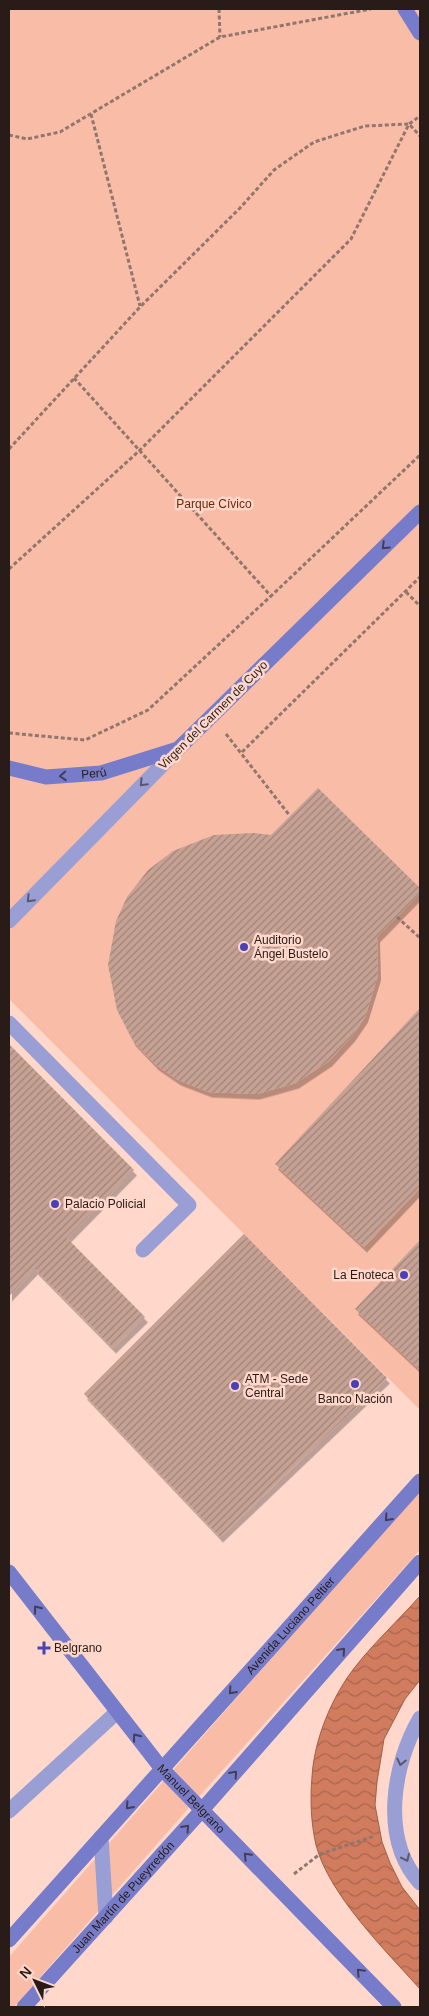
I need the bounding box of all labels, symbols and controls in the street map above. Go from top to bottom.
park label: Parque Cívico [176,497,252,511]
one-way arrow [382,540,391,549]
street label: Virgen del Carmen de Cuyo [156,658,270,772]
street label: Perú [81,765,108,781]
one-way arrow [58,770,66,781]
one-way arrow [140,778,149,787]
one-way arrow [27,894,36,903]
place label: Auditorio Ángel Bustelo [254,933,328,961]
marker: Auditorio Ángel Bustelo [238,941,250,953]
place label: Palacio Policial [65,1197,146,1211]
marker: Palacio Policial [49,1198,61,1210]
place label: La Enoteca [333,1268,394,1282]
marker: La Enoteca [398,1269,410,1281]
place label: ATM - Sede Central [245,1372,308,1400]
marker: Banco Nación [349,1378,361,1390]
marker: ATM - Sede Central [229,1380,241,1392]
place label: Banco Nación [318,1392,392,1406]
one-way arrow [385,1512,394,1521]
street label: Avenida Luciano Peltier [243,1574,338,1677]
one-way arrow [33,1605,42,1614]
place label: Belgrano [54,1641,102,1655]
marker: Belgrano [38,1642,50,1654]
one-way arrow [336,1648,345,1657]
one-way arrow [229,1685,238,1694]
one-way arrow [134,1734,142,1743]
one-way arrow [396,1758,407,1767]
street label: Manuel Belgrano [154,1761,228,1836]
one-way arrow [229,1770,238,1779]
one-way arrow [126,1800,135,1809]
one-way arrow [180,1825,189,1834]
street label: Juan Martín de Pueyrredón [69,1838,177,1956]
one-way arrow [244,1852,253,1861]
one-way arrow [400,1853,410,1862]
north arrow [10,1956,60,2006]
text: N [16,1963,35,1981]
one-way arrow [357,1969,366,1978]

